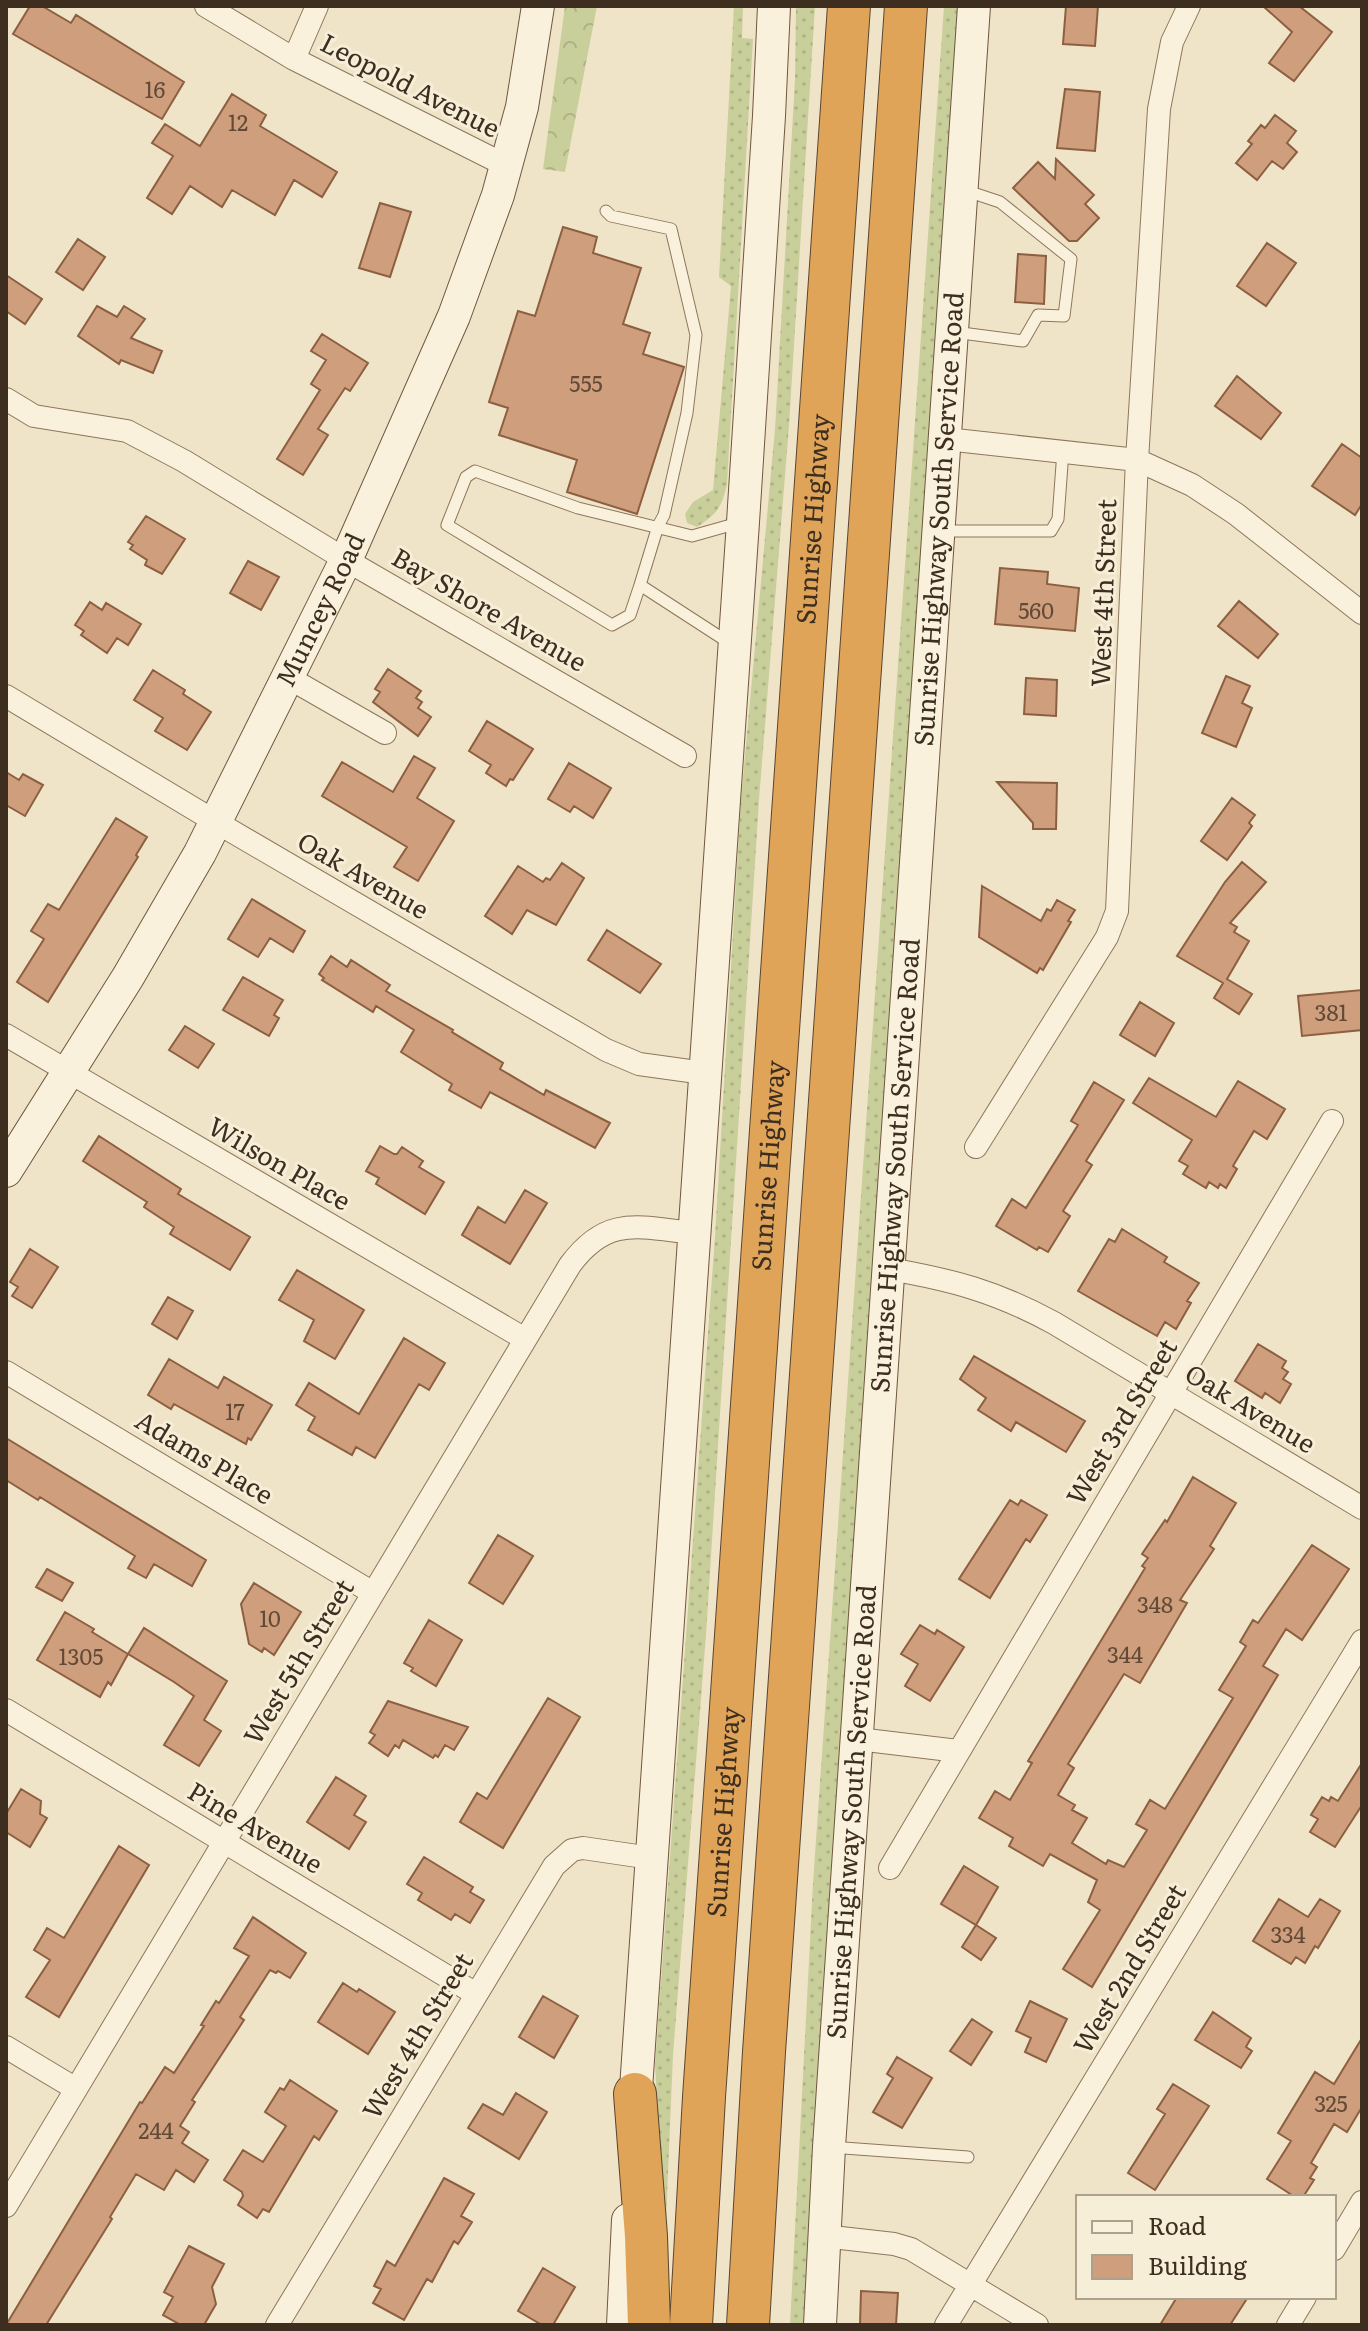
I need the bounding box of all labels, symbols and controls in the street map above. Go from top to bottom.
street label: Leopold Avenue [315,22,508,146]
house number: 16 [145,72,166,105]
house number: 12 [228,105,248,138]
street label: Sunrise Highway South Service Road [902,290,972,747]
house number: 555 [569,366,603,399]
street label: Sunrise Highway [784,412,838,626]
street label: West 4th Street [1079,498,1124,688]
street label: Muncey Road [264,526,373,693]
street label: Bay Shore Avenue [385,536,595,680]
house number: 560 [1018,593,1054,626]
street label: Oak Avenue [291,820,437,927]
street label: Sunrise Highway South Service Road [858,937,928,1394]
house number: 381 [1314,995,1348,1028]
street label: Sunrise Highway [739,1059,793,1272]
street label: Wilson Place [202,1105,359,1218]
street label: West 3rd Street [1055,1330,1185,1511]
street label: Oak Avenue [1179,1353,1324,1461]
house number: 17 [225,1394,245,1427]
street label: Adams Place [129,1399,282,1513]
street label: West 5th Street [232,1570,362,1751]
street label: Sunrise Highway South Service Road [814,1583,884,2040]
house number: 348 [1137,1587,1173,1620]
house number: 10 [259,1601,281,1634]
house number: 344 [1107,1637,1143,1670]
house number: 1305 [59,1639,103,1672]
street label: Sunrise Highway [695,1705,748,1918]
street label: Pine Avenue [181,1770,331,1882]
street label: West 2nd Street [1062,1875,1194,2060]
house number: 334 [1270,1917,1306,1950]
street label: West 4th Street [351,1944,481,2125]
house number: 325 [1314,2086,1348,2119]
house number: 244 [138,2113,174,2146]
legend [1076,2195,1336,2299]
text: Road [1148,2207,1207,2242]
text: Building [1148,2247,1247,2282]

